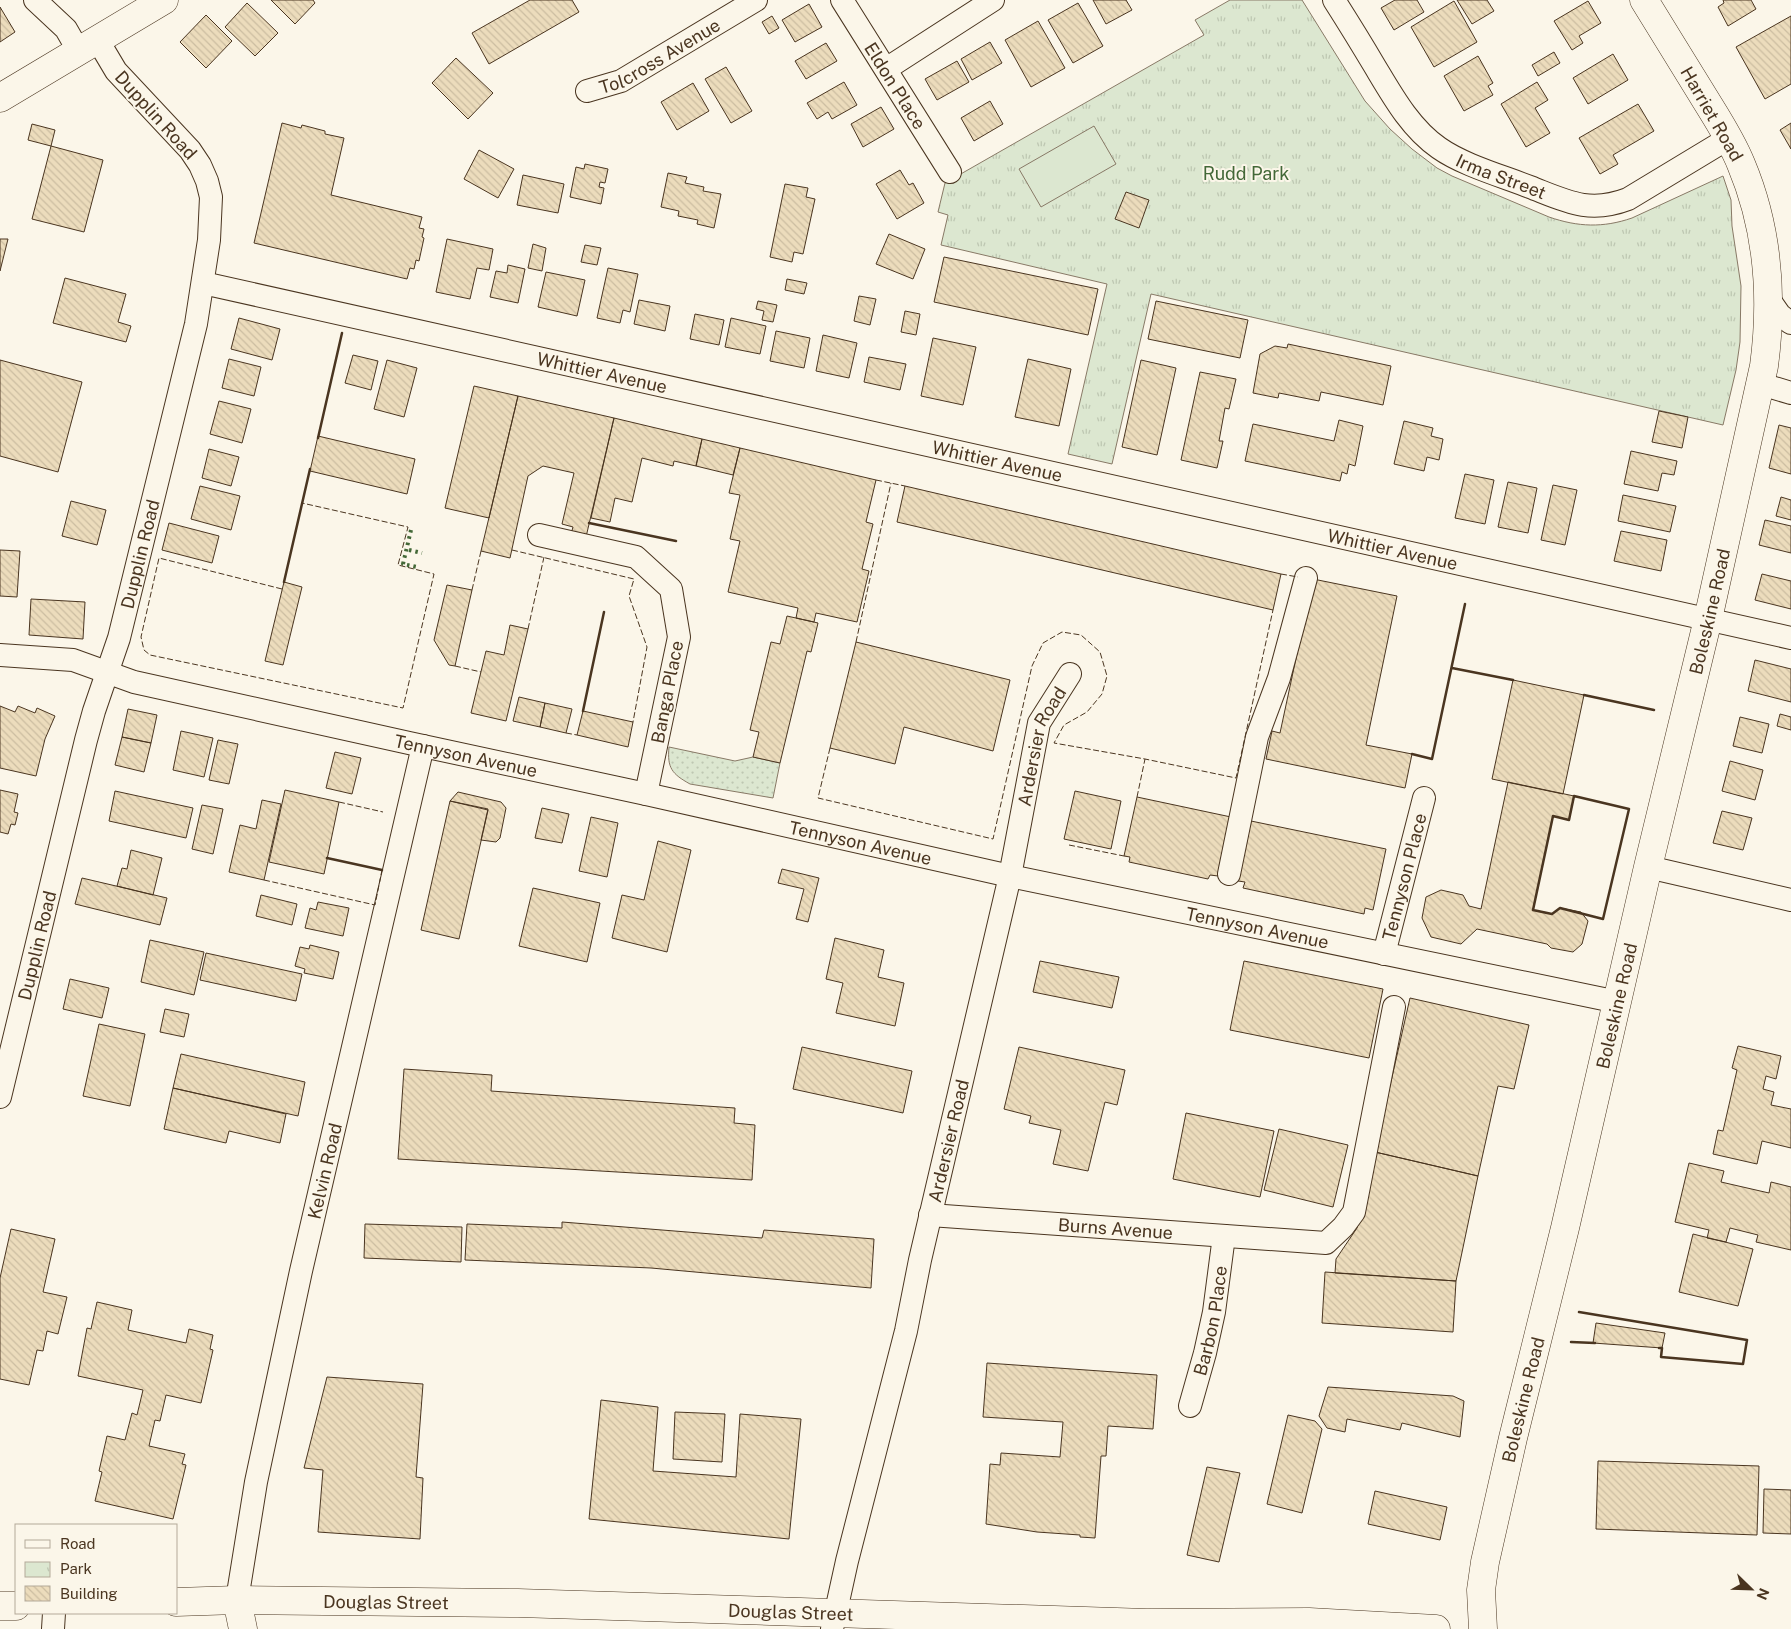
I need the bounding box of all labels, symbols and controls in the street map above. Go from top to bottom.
street label: Tolcross Avenue [597,14,724,97]
street label: Eldon Place [861,38,931,133]
street label: Harriet Road [1676,63,1748,165]
street label: Dupplin Road [111,66,201,164]
street label: Irma Street [1453,149,1549,203]
park label: Rudd Park [1203,163,1289,184]
street label: Whittier Avenue [535,347,669,397]
street label: Whittier Avenue [930,436,1065,485]
street label: Dupplin Road [116,497,163,611]
street label: Whittier Avenue [1325,524,1460,574]
street label: Boleskine Road [1684,546,1734,677]
street label: Banga Place [647,639,687,745]
street label: Ardersier Road [1013,683,1070,808]
street label: Tennyson Avenue [393,730,539,781]
street label: Tennyson Place [1378,811,1430,942]
street label: Tennyson Avenue [787,816,934,869]
street label: Dupplin Road [13,888,60,1002]
street label: Tennyson Avenue [1184,902,1331,952]
street label: Boleskine Road [1591,940,1641,1071]
street label: Ardersier Road [923,1077,973,1204]
street label: Kelvin Road [303,1121,346,1221]
street label: Burns Avenue [1057,1214,1174,1243]
street label: Barbon Place [1189,1264,1231,1378]
street label: Boleskine Road [1497,1335,1548,1465]
legend [15,1524,178,1614]
text: Road [60,1535,96,1552]
text: Park [60,1560,92,1577]
north arrow [1726,1564,1776,1614]
text: Building [60,1585,118,1602]
text: N [1753,1586,1772,1602]
street label: Douglas Street [323,1590,449,1613]
street label: Douglas Street [728,1599,854,1624]

